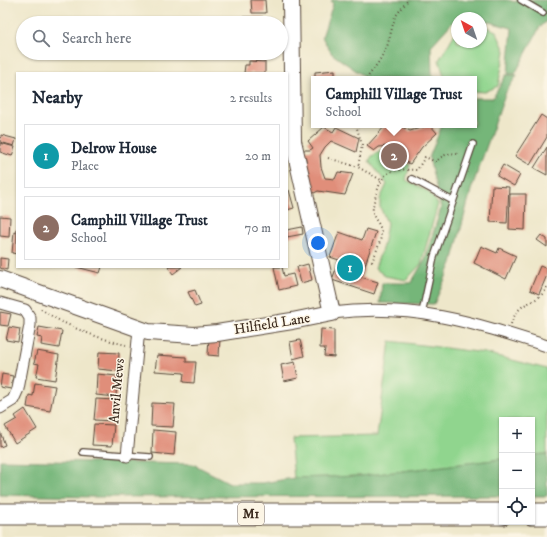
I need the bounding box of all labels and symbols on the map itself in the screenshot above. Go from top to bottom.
north arrow [451,12,487,48]
pin: 2 [381,141,407,171]
your location [308,233,328,253]
pin: 1 [337,253,363,283]
street label: Hilfield Lane [233,309,311,339]
street label: Anvil Mews [105,357,129,424]
road number: M1 [238,503,264,525]

